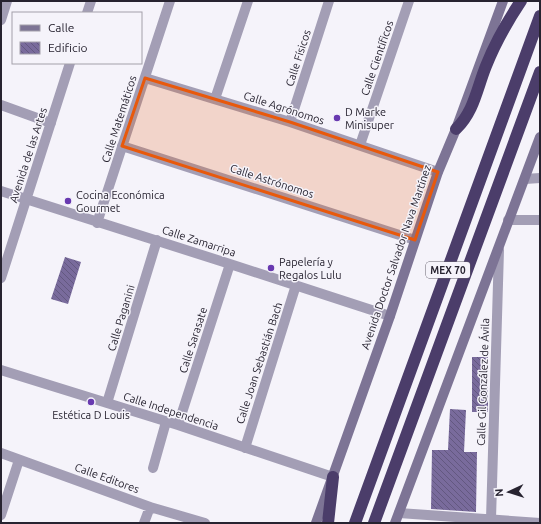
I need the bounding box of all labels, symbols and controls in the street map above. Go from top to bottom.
legend [12,12,142,64]
street label: Calle Científicos [359,19,396,97]
text: Calle [48,21,74,34]
street label: Calle Físicos [283,28,313,88]
text: Edificio [48,41,88,54]
street label: Calle Matemáticos [99,74,139,164]
street label: Calle Agrónomos [242,89,326,127]
street label: Avenida de las Artes [7,106,49,204]
place label: D Marke Minisuper [345,106,395,131]
marker: D Marke Minisuper [332,113,342,123]
street label: Calle Astrónomos [229,162,316,200]
street label: Avenida Doctor Salvador Nava Martínez [359,163,433,351]
place label: Cocina Económica Gourmet [76,189,165,214]
marker: Cocina Económica Gourmet [63,196,73,206]
street label: Calle Zamarripa [161,223,237,259]
place label: Papelería y Regalos Lulu [279,256,342,281]
road number: MEX 70 [426,262,470,278]
marker: Papelería y Regalos Lulu [266,263,276,273]
street label: Calle Paganini [105,283,137,353]
street label: Calle Joan Sebastián Bach [234,301,284,425]
street label: Calle Sarasate [177,305,209,375]
street label: Calle Gil González de Ávila [474,318,491,446]
street label: Calle Independencia [122,390,220,432]
marker: Estética D Louis [86,397,96,407]
place label: Estética D Louis [52,409,130,421]
street label: Calle Editores [73,461,141,495]
north arrow [489,472,529,512]
text: N [493,488,505,497]

